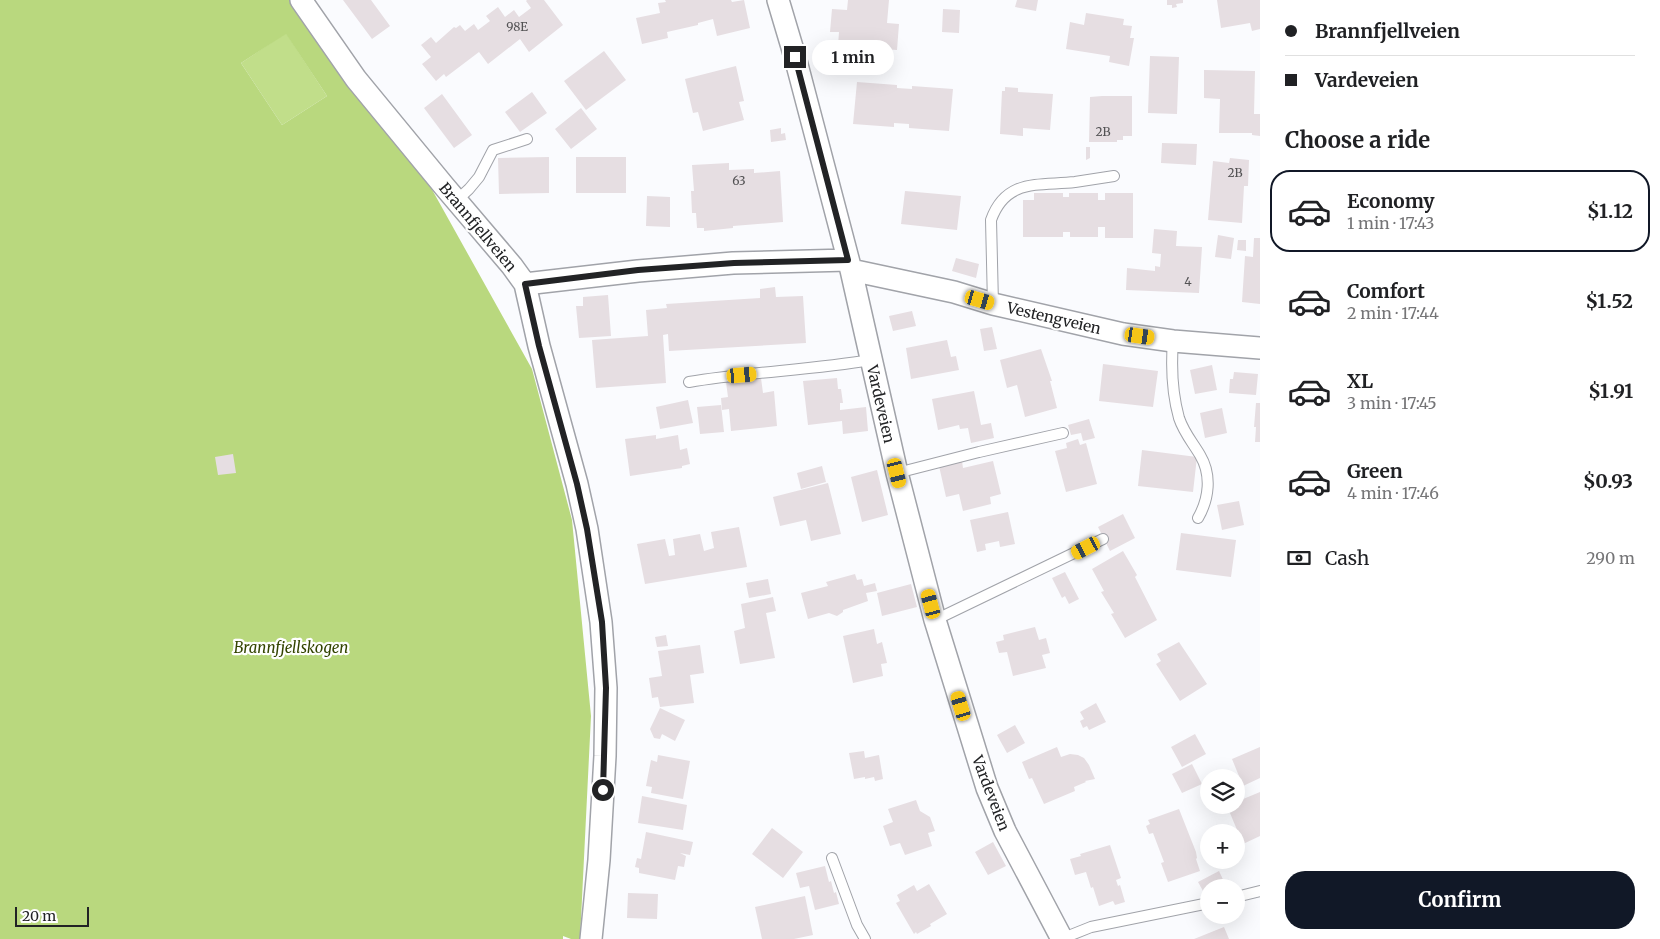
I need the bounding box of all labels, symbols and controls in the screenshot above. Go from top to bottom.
house number: 98E [506,19,528,34]
text: Brannfjellveien [1315,19,1460,43]
callout: 1 min [812,40,895,74]
route end [784,46,806,68]
text: 1 min [831,47,875,67]
text: Vardeveien [1315,68,1419,92]
house number: 2B [1095,124,1111,139]
text: Choose a ride [1285,126,1430,154]
house number: 2B [1227,165,1243,180]
house number: 63 [732,173,746,188]
street label: Brannfjellveien [435,179,521,275]
icon: car [1287,189,1332,234]
text: Economy [1347,189,1435,213]
text: $1.12 [1587,199,1633,223]
text: 1 min · 17:43 [1347,213,1435,233]
house number: 4 [1184,274,1192,289]
icon: car [1287,279,1332,324]
text: Comfort [1347,279,1425,303]
car [963,289,996,311]
text: $1.52 [1585,289,1633,313]
street label: Vestengveien [1004,298,1103,338]
text: 2 min · 17:44 [1347,303,1439,323]
car [1124,326,1155,346]
street label: Vardeveien [863,362,899,445]
car [726,366,757,384]
icon: car [1287,369,1332,414]
text: XL [1347,369,1373,393]
text: $1.91 [1588,379,1633,403]
text: 3 min · 17:45 [1347,393,1437,413]
car [886,457,907,489]
icon: car [1287,459,1332,504]
text: Green [1347,459,1403,483]
text: $0.93 [1583,469,1633,493]
text: 4 min · 17:46 [1347,483,1439,503]
car [1069,535,1102,561]
icon: cash [1285,544,1313,572]
text: Cash [1325,546,1369,570]
text: 290 m [1586,548,1635,568]
car [919,588,942,620]
park label: Brannfjellskogen [234,638,348,657]
car [949,689,972,723]
street label: Vardeveien [968,752,1014,834]
map controls [1200,769,1245,924]
button: layers [1200,769,1245,814]
route start [592,779,614,801]
button: + [1200,824,1245,869]
button: Confirm [1285,871,1635,929]
button: − [1200,879,1245,924]
scale bar [15,904,89,927]
text: 20 m [22,907,56,925]

